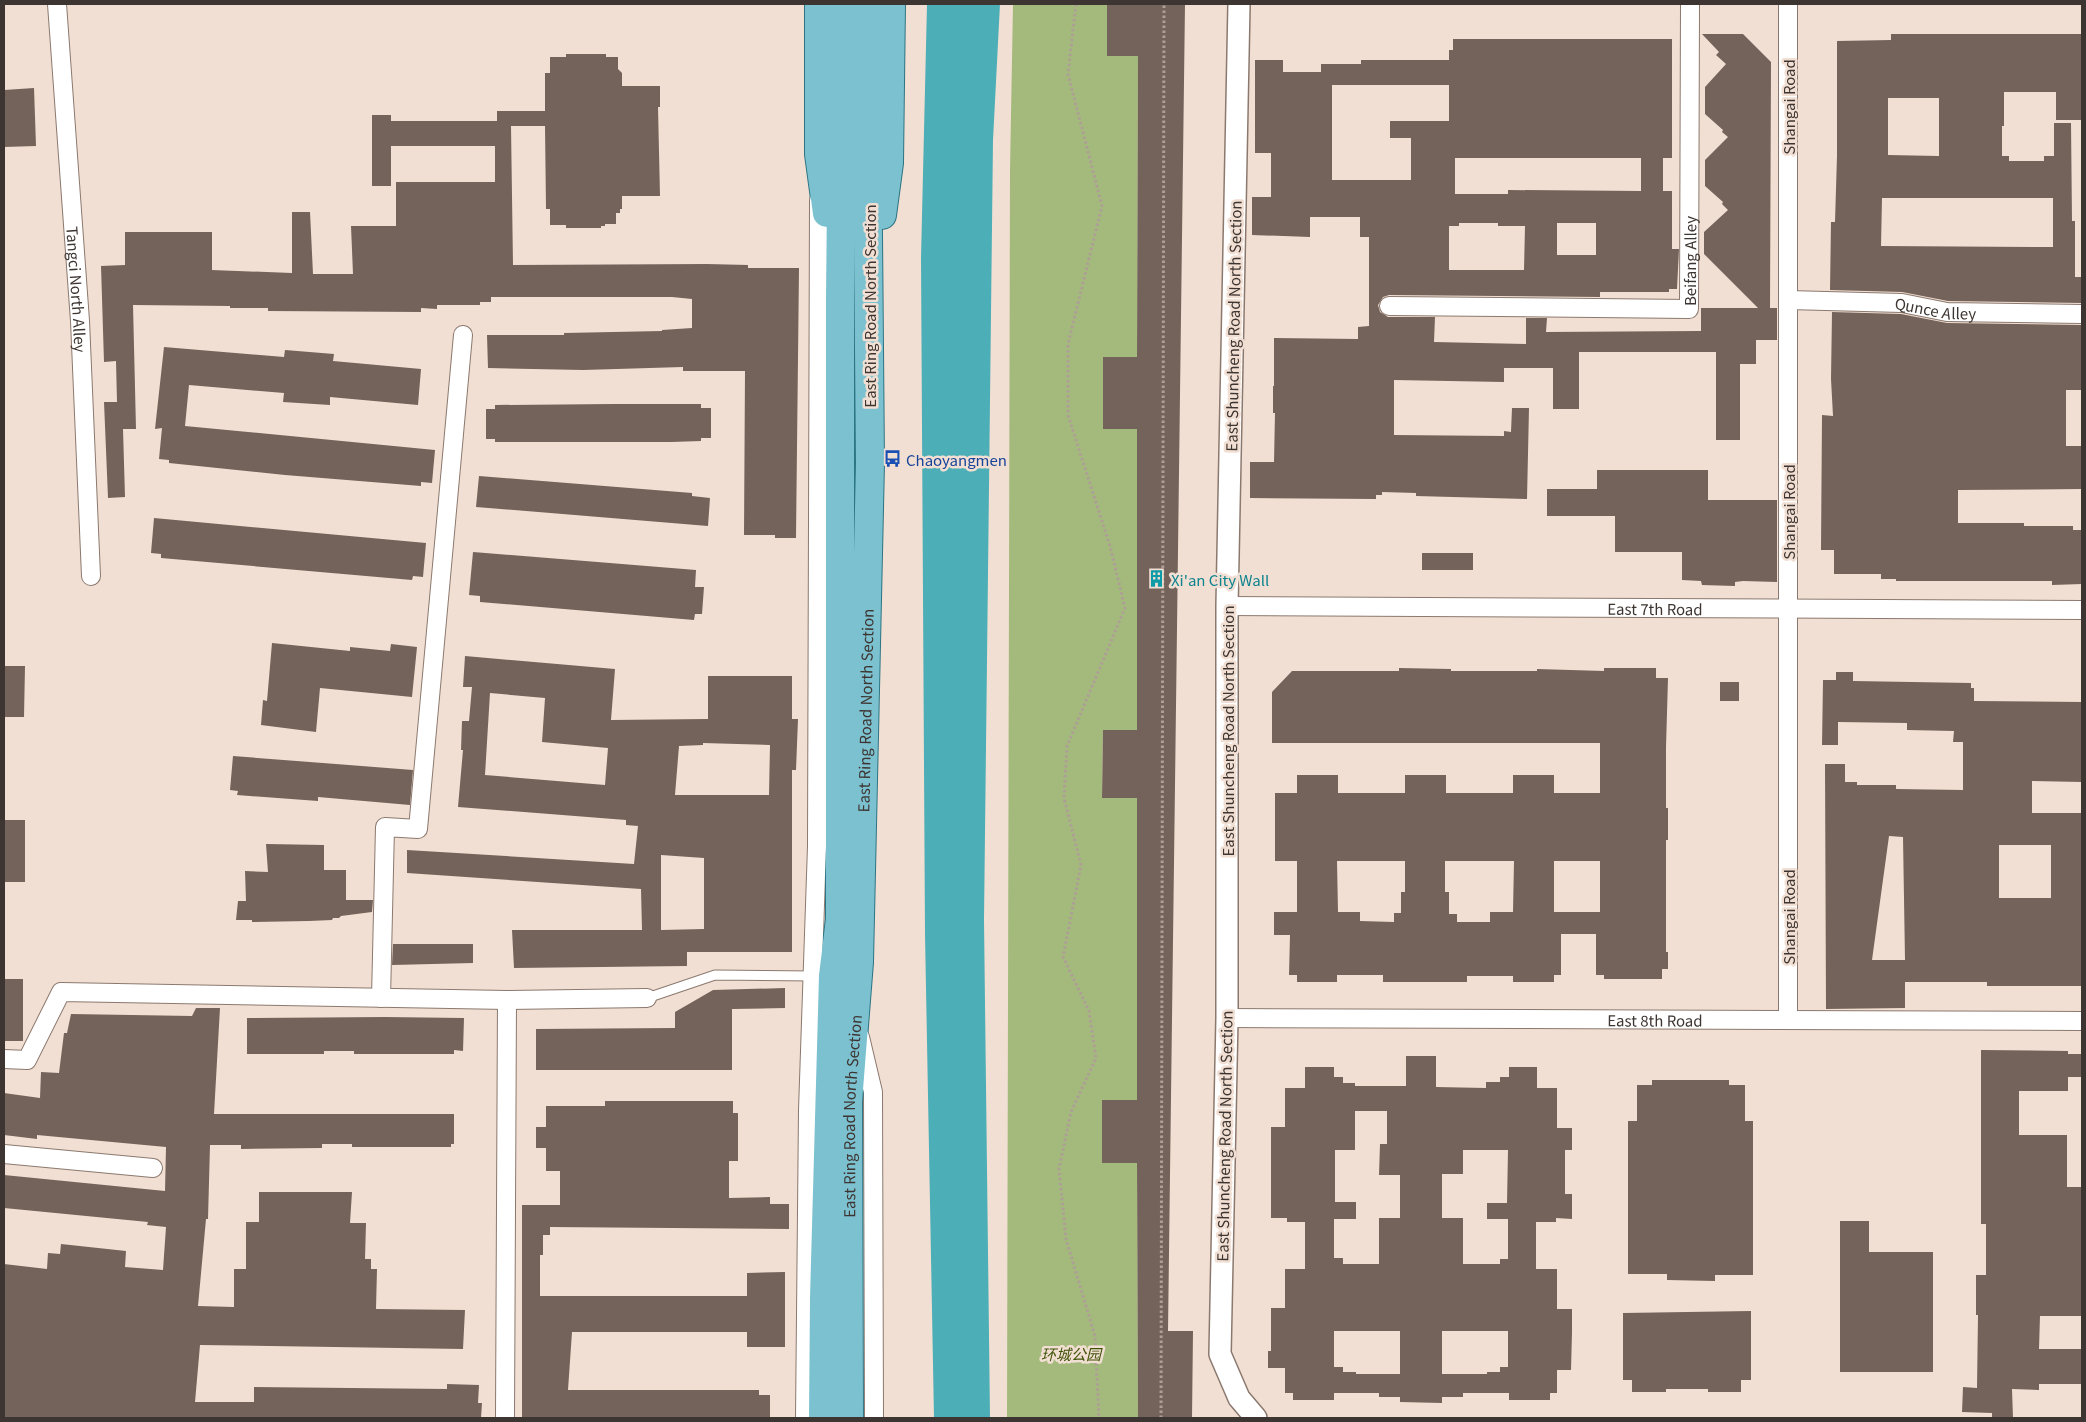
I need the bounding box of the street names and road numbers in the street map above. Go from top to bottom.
street label: Shangai Road [1778,59,1799,155]
street label: East Shuncheng Road North Section [1220,200,1246,452]
street label: East Ring Road North Section [859,204,880,408]
street label: Beifang Alley [1679,216,1700,306]
street label: Tangci North Alley [63,225,92,353]
street label: Qunce Alley [1895,292,1976,323]
street label: Shangai Road [1778,464,1799,560]
street label: East 7th Road [1607,597,1703,619]
street label: East Shuncheng Road North Section [1217,605,1238,857]
street label: East Ring Road North Section [852,608,877,813]
street label: Shangai Road [1778,869,1799,965]
street label: East 8th Road [1607,1009,1703,1030]
street label: East Shuncheng Road North Section [1211,1010,1237,1262]
street label: East Ring Road North Section [837,1014,865,1218]

